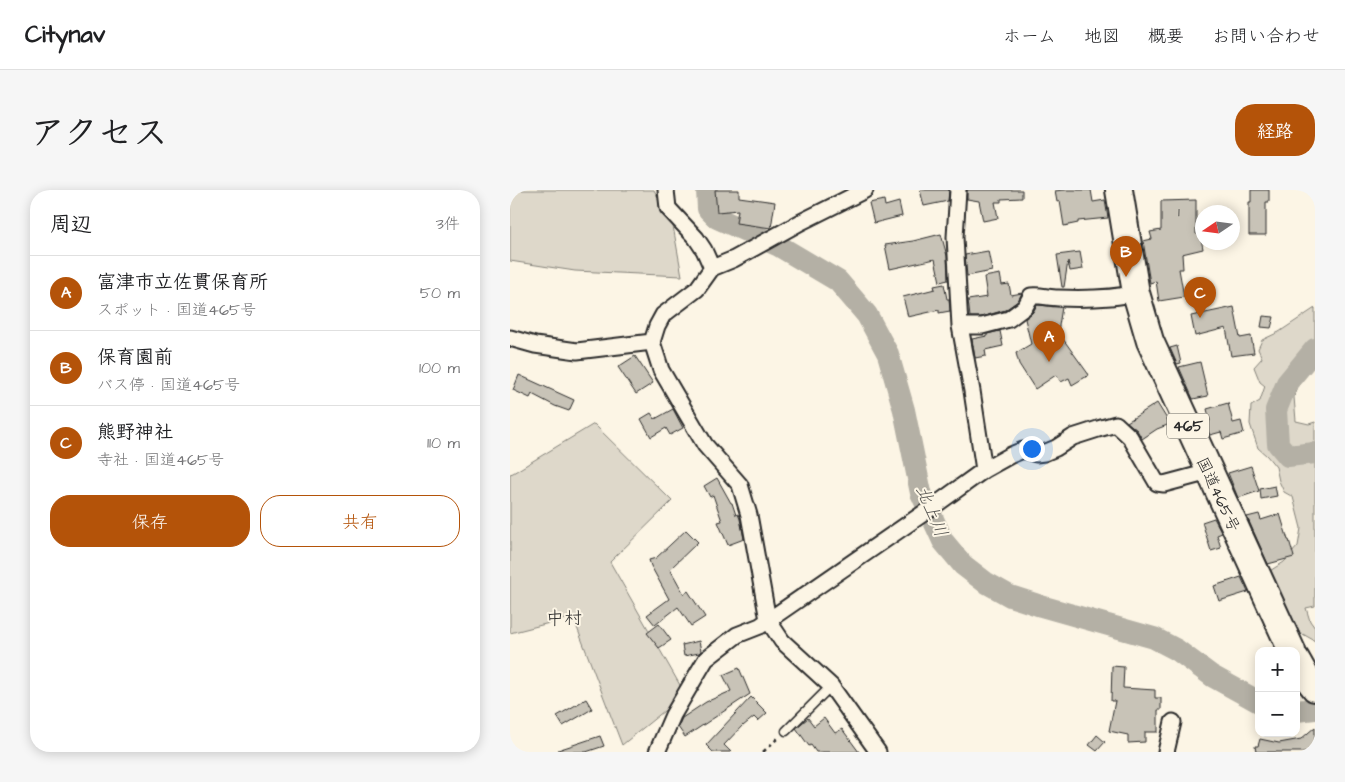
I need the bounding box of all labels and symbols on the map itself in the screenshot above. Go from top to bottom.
house number: 1 [1178,202,1180,222]
north arrow [1195,205,1240,250]
pin: B [1110,236,1142,277]
pin: C [1184,277,1216,318]
pin: A [1033,321,1065,362]
road number: 465 [1167,414,1209,438]
your location [1019,436,1045,462]
street label: 国道465号 [1191,453,1245,535]
water label: 北上川 [909,481,954,541]
district label: 中村 [546,606,582,631]

